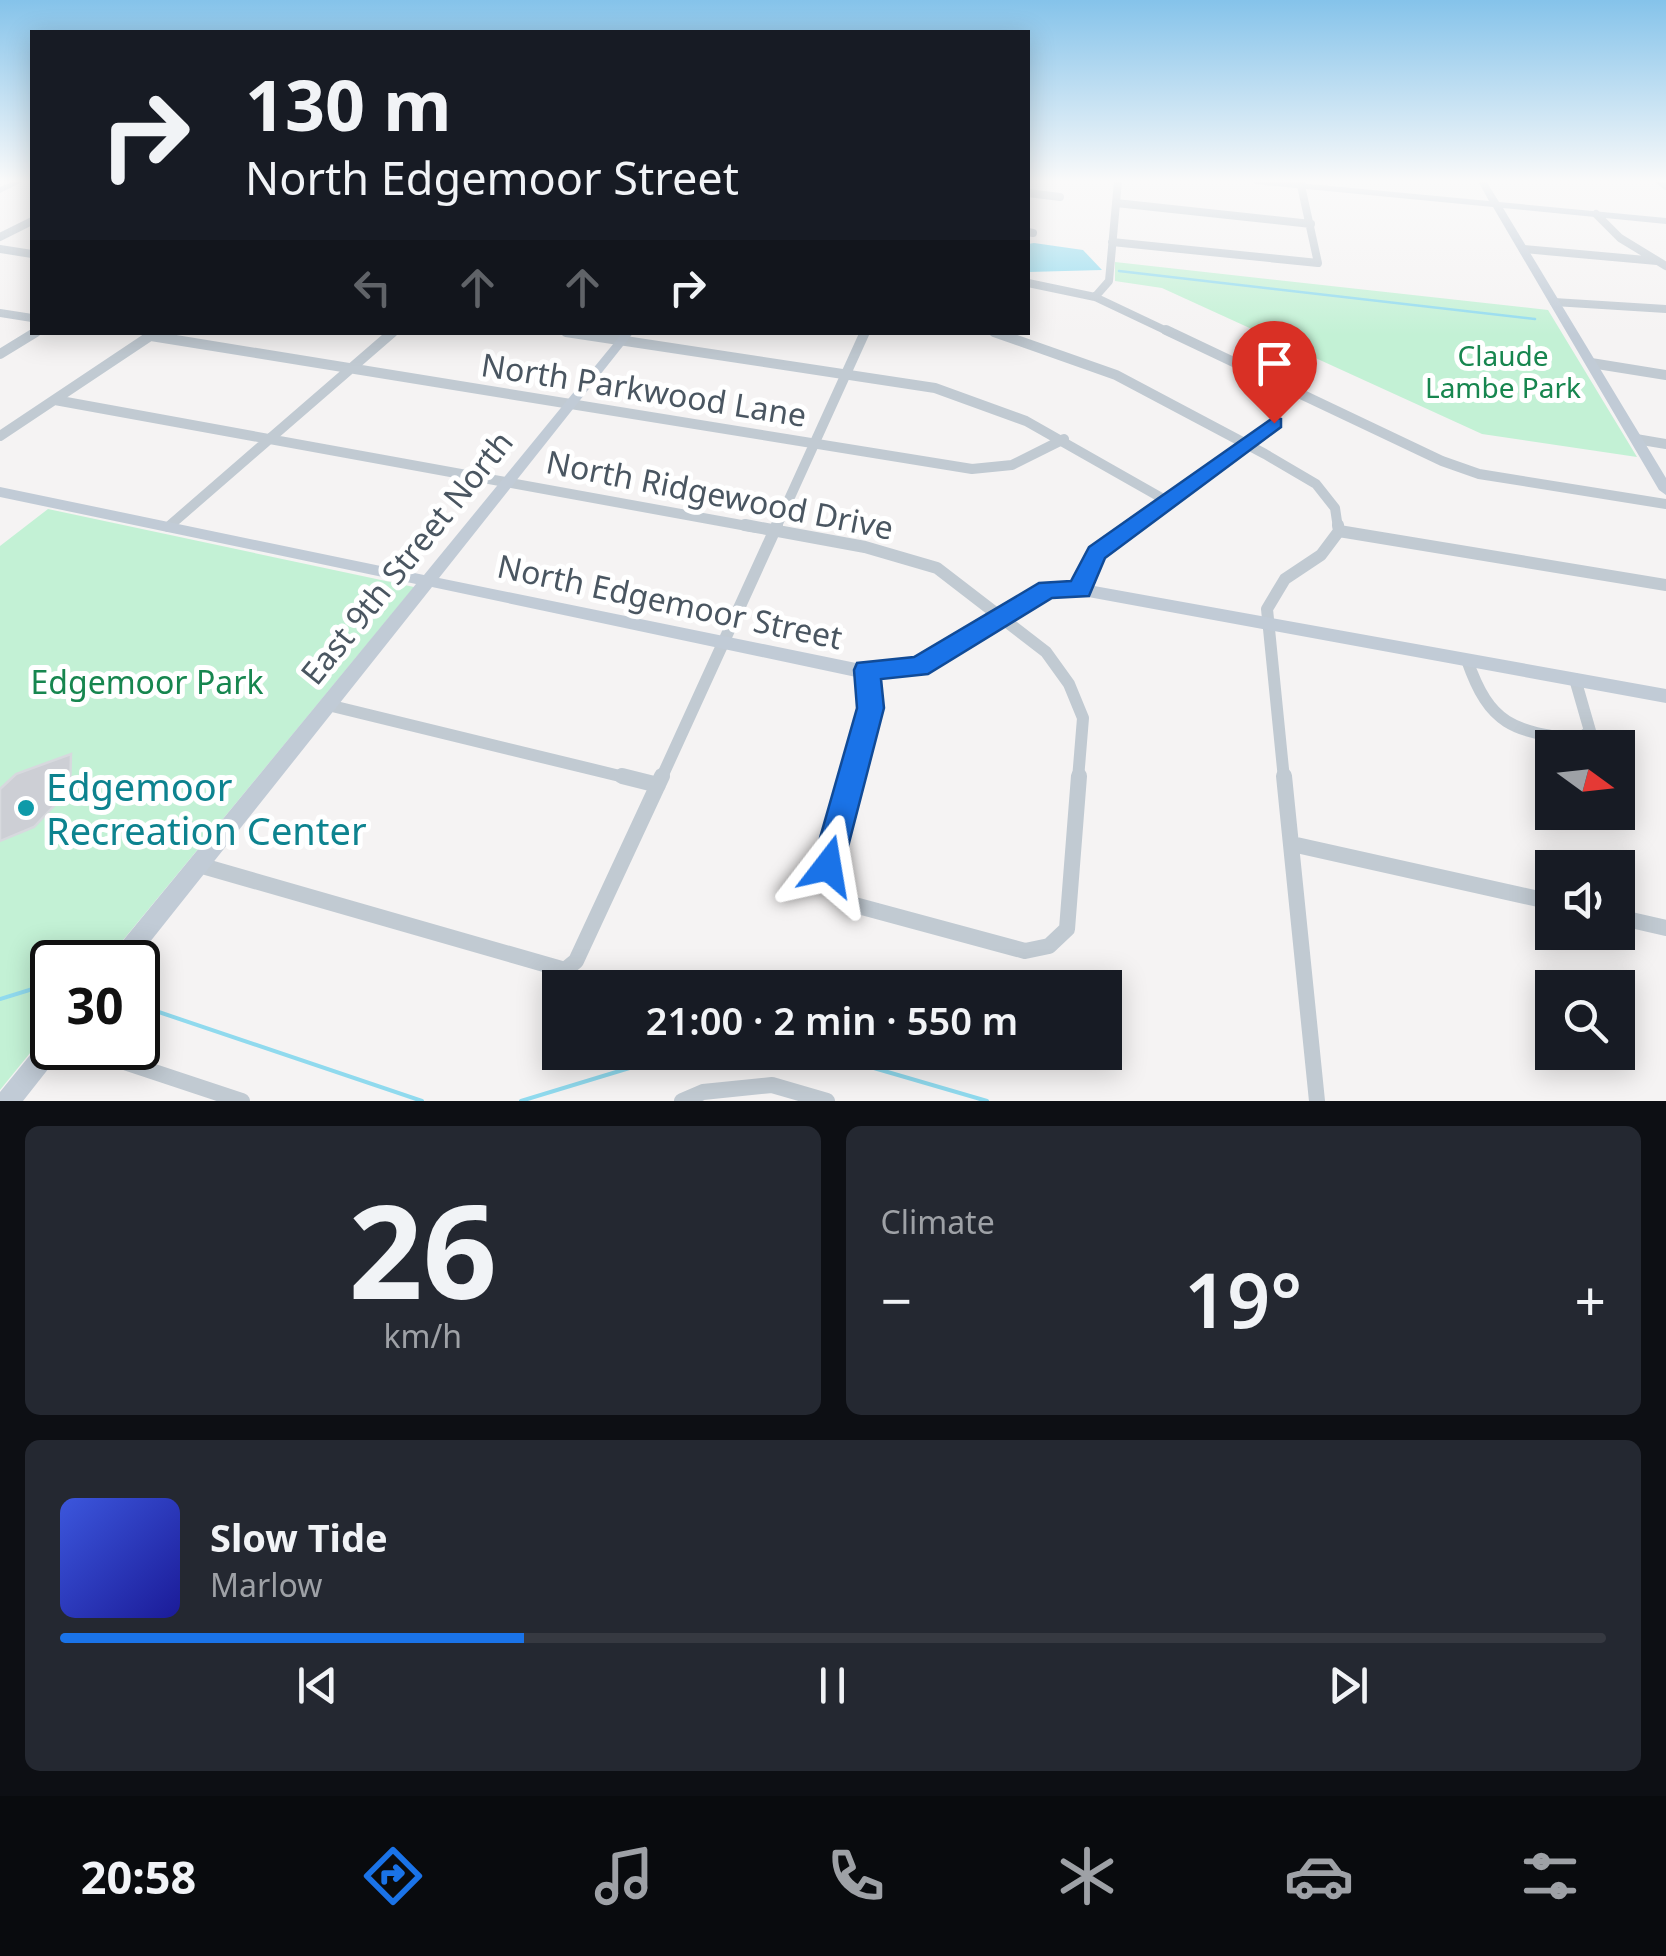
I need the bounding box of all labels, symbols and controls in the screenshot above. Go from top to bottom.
text: 130 m [245,56,452,152]
icon: right [80,70,210,200]
text: North Edgemoor Street [245,147,739,208]
icon: left [345,260,400,315]
icon: ahead [450,260,505,315]
icon: ahead [555,260,610,315]
icon: right [660,260,715,315]
pin [1232,321,1317,424]
icon: arrive [1247,336,1302,391]
park label: Claude Lambe Park [1425,336,1581,406]
street label: North Parkwood Lane [478,342,810,436]
street label: East 9th Street North [290,421,522,693]
street label: North Ridgewood Drive [543,439,897,549]
street label: North Edgemoor Street [494,543,846,659]
park label: Edgemoor Park [31,660,264,703]
north arrow [1535,730,1635,830]
map controls [1535,730,1635,1070]
place label: Edgemoor Recreation Center [46,760,367,856]
marker: Edgemoor Recreation Center [15,797,37,819]
position arrow [776,814,880,918]
button: sound [1535,850,1635,950]
speed limit sign: 30 [30,940,160,1070]
button: search [1535,970,1635,1070]
text: 21:00 · 2 min · 550 m [646,994,1018,1046]
text: 26 [348,1160,497,1337]
text: Climate [881,1200,995,1243]
text: 19° [1184,1248,1302,1350]
text: − [881,1262,912,1337]
text: + [1575,1262,1606,1337]
text: km/h [383,1314,462,1357]
text: Slow Tide [210,1511,388,1563]
text: Marlow [210,1563,322,1606]
icon: previous [290,1658,345,1713]
icon: pause [805,1658,860,1713]
icon: next [1321,1658,1376,1713]
icon: directions [358,1841,428,1911]
icon: music [589,1841,659,1911]
icon: phone [821,1841,891,1911]
icon: climate [1052,1841,1122,1911]
icon: car [1284,1841,1354,1911]
icon: filters [1515,1841,1585,1911]
text: 20:58 [81,1846,196,1907]

